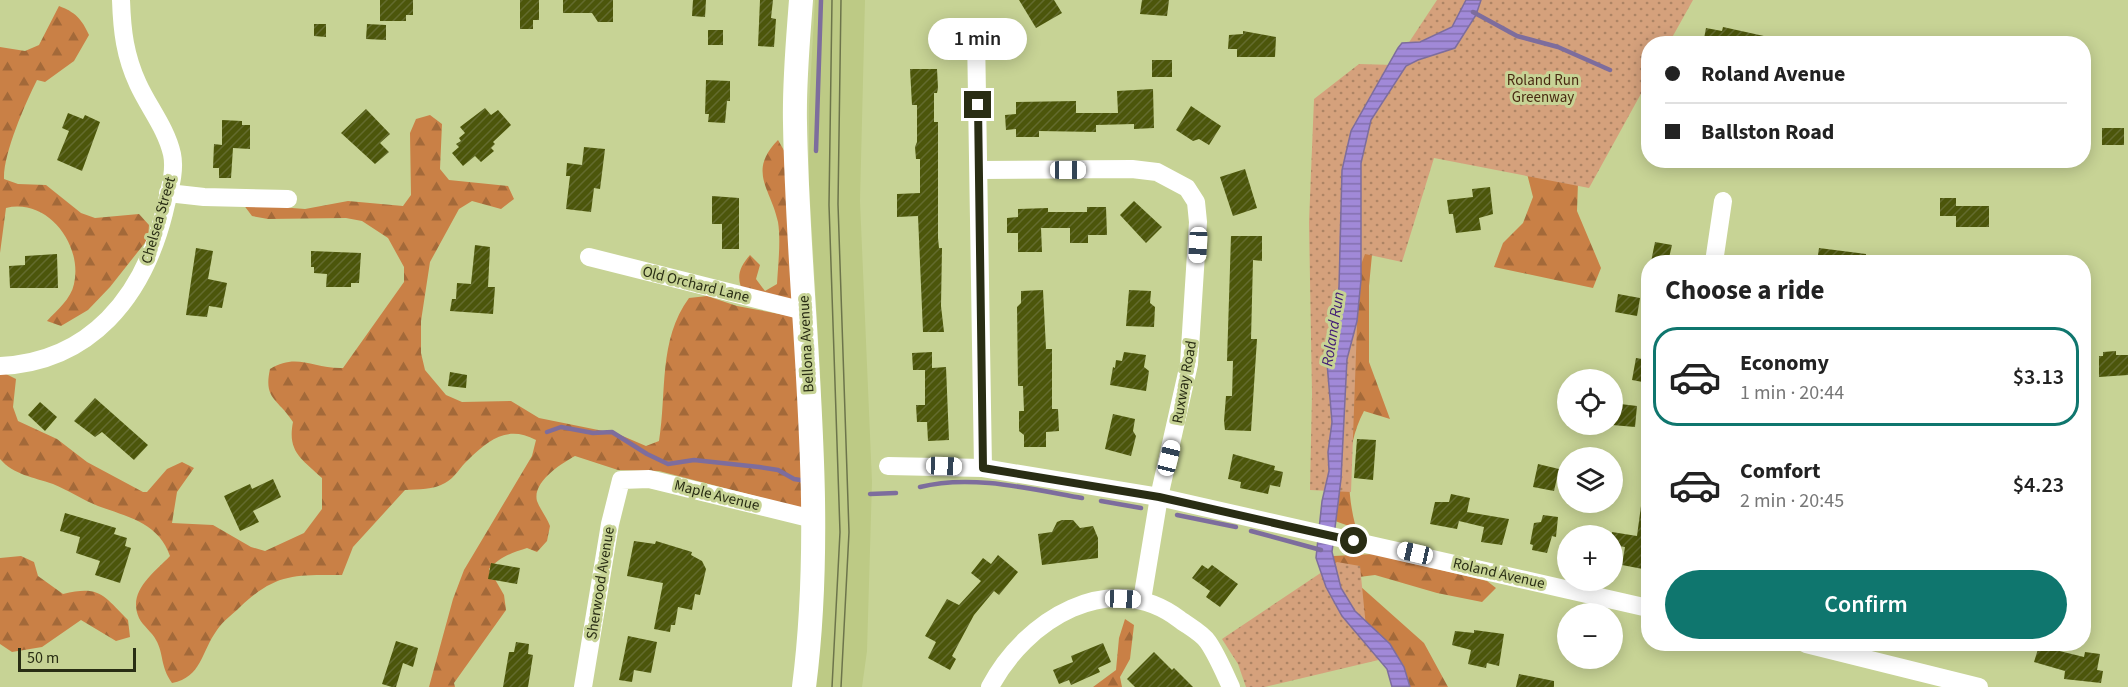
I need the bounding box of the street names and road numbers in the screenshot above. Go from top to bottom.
street label: Chelsea Street [136,174,181,266]
street label: Old Orchard Lane [640,261,752,308]
street label: Bellona Avenue [793,295,820,393]
street label: Ruxway Road [1167,339,1202,425]
street label: Maple Avenue [672,475,762,516]
street label: Sherwood Avenue [581,525,620,641]
street label: Roland Avenue [1451,553,1547,594]

